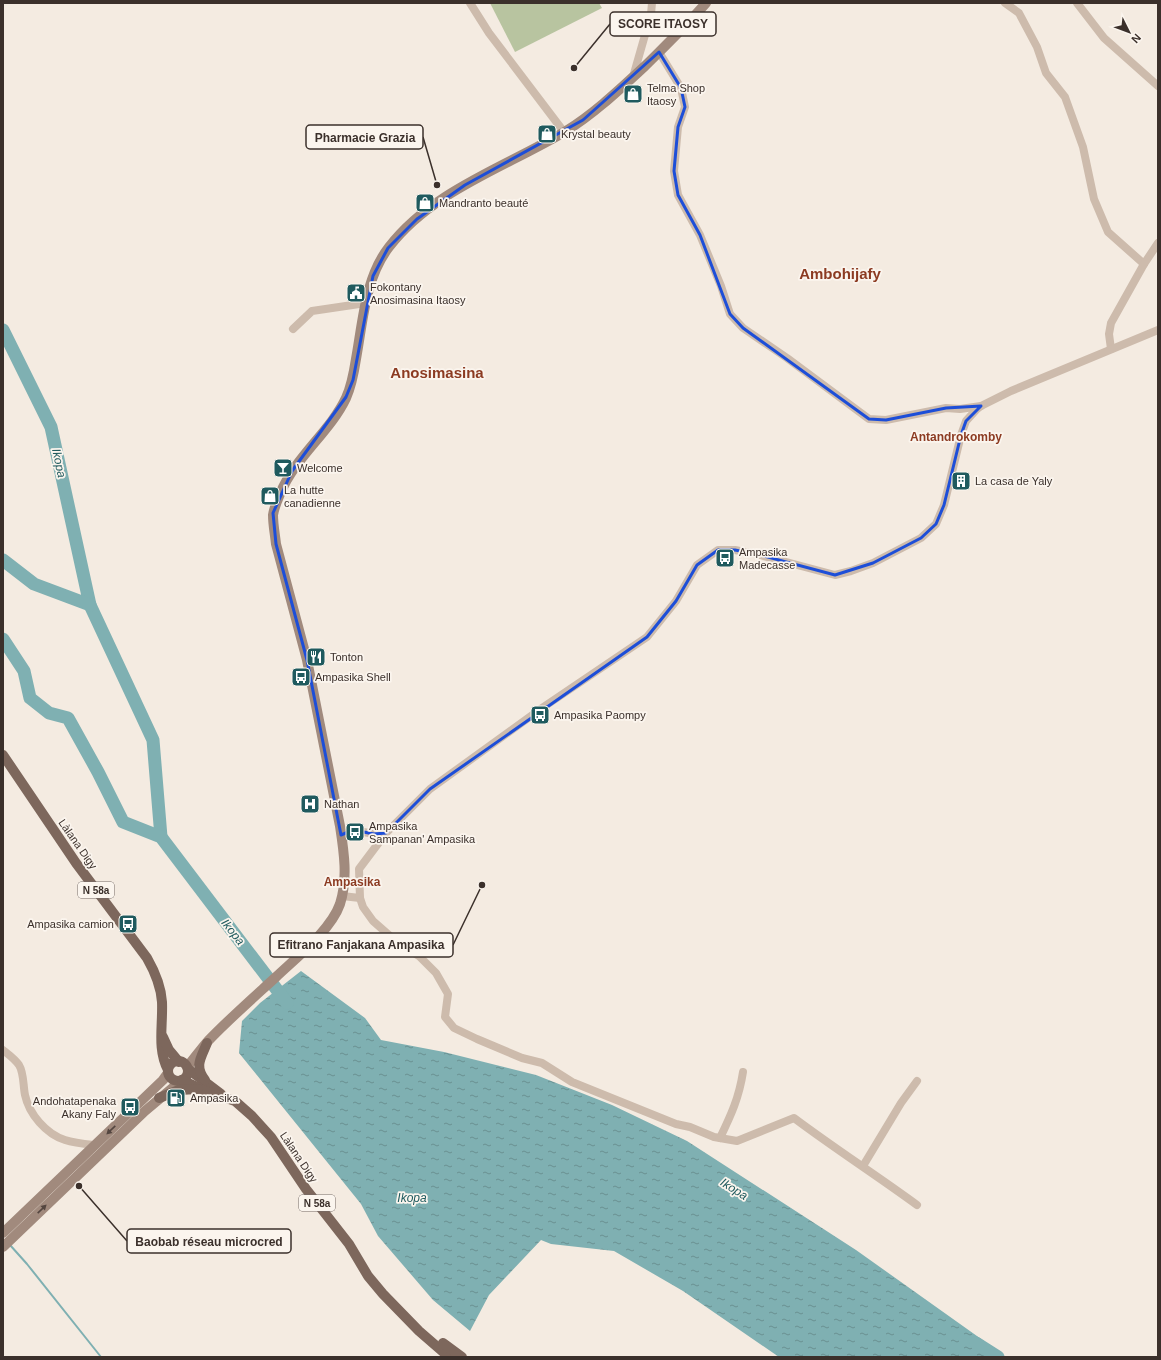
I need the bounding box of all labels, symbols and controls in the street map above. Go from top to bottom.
callout: SCORE ITAOSY [610,12,716,36]
north arrow [1109,12,1149,52]
text: SCORE ITAOSY [618,17,708,31]
text: N [1129,32,1144,46]
place label: Telma Shop Itaosy [647,82,705,107]
shop icon: Telma Shop Itaosy [622,83,644,105]
shop icon: Krystal beauty [536,123,558,145]
callout: Pharmacie Grazia [306,125,423,149]
place label: Krystal beauty [561,128,631,140]
text: Pharmacie Grazia [315,131,416,145]
shop icon: Mandranto beauté [414,192,436,214]
place label: Mandranto beauté [439,197,528,209]
district label: Ambohijafy [799,265,881,282]
place label: Fokontany Anosimasina Itaosy [370,281,466,306]
public building icon: Fokontany Anosimasina Itaosy [345,282,367,304]
district label: Anosimasina [390,364,484,381]
district label: Antandrokomby [910,430,1002,444]
water label: Ikopa [49,447,69,479]
bar icon: Welcome [272,457,294,479]
place label: Welcome [297,462,343,474]
building icon: La casa de Yaly [950,470,972,492]
place label: La casa de Yaly [975,475,1053,487]
place label: La hutte canadienne [284,484,341,509]
shop icon: La hutte canadienne [259,485,281,507]
place label: Ampasika Madecasse [739,546,795,571]
bus stop icon: Ampasika Madecasse [714,547,736,569]
restaurant icon: Tonton [305,646,327,668]
place label: Tonton [330,651,363,663]
bus stop icon: Ampasika Shell [290,666,312,688]
place label: Ampasika Shell [315,671,391,683]
bus stop icon: Ampasika Paompy [529,704,551,726]
place label: Ampasika Paompy [554,709,646,721]
hospital icon: Nathan [299,793,321,815]
place label: Nathan [324,798,359,810]
street label: Làlana Digy [56,817,100,872]
place label: Ampasika Sampanan' Ampasika [369,820,476,845]
bus stop icon: Ampasika Sampanan' Ampasika [344,821,366,843]
district label: Ampasika [324,875,381,889]
road number: N 58a [78,882,114,898]
bus stop icon: Ampasika camion [117,913,139,935]
water label: Ikopa [218,916,248,948]
place label: Ampasika camion [27,918,114,930]
callout: Efitrano Fanjakana Ampasika [270,933,453,957]
text: Efitrano Fanjakana Ampasika [278,938,445,952]
fuel station icon: Ampasika [165,1087,187,1109]
place label: Ampasika [190,1092,239,1104]
place label: Andohatapenaka Akany Faly [33,1095,117,1120]
bus stop icon: Andohatapenaka Akany Faly [119,1096,141,1118]
one-way arrow [106,1125,116,1135]
street label: Làlana Digy [278,1130,320,1185]
water label: Ikopa [718,1175,750,1203]
water label: Ikopa [397,1191,427,1205]
road number: N 58a [299,1195,335,1211]
one-way arrow [37,1205,47,1214]
callout: Baobab réseau microcred [127,1229,291,1253]
text: Baobab réseau microcred [135,1235,283,1249]

